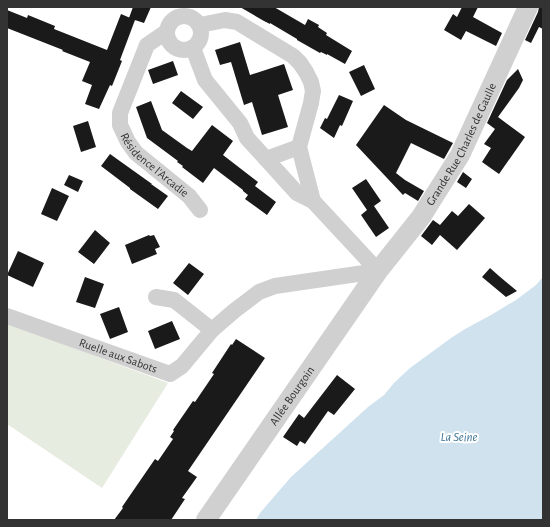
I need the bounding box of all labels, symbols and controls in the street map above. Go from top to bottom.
street label: Grande Rue Charles de Gaulle [424,81,498,208]
street label: Résidence l'Arcadie [119,131,191,199]
street label: Ruelle aux Sabots [78,336,159,375]
street label: Allée Bourgoin [267,364,316,428]
water label: La Seine [441,431,478,444]

